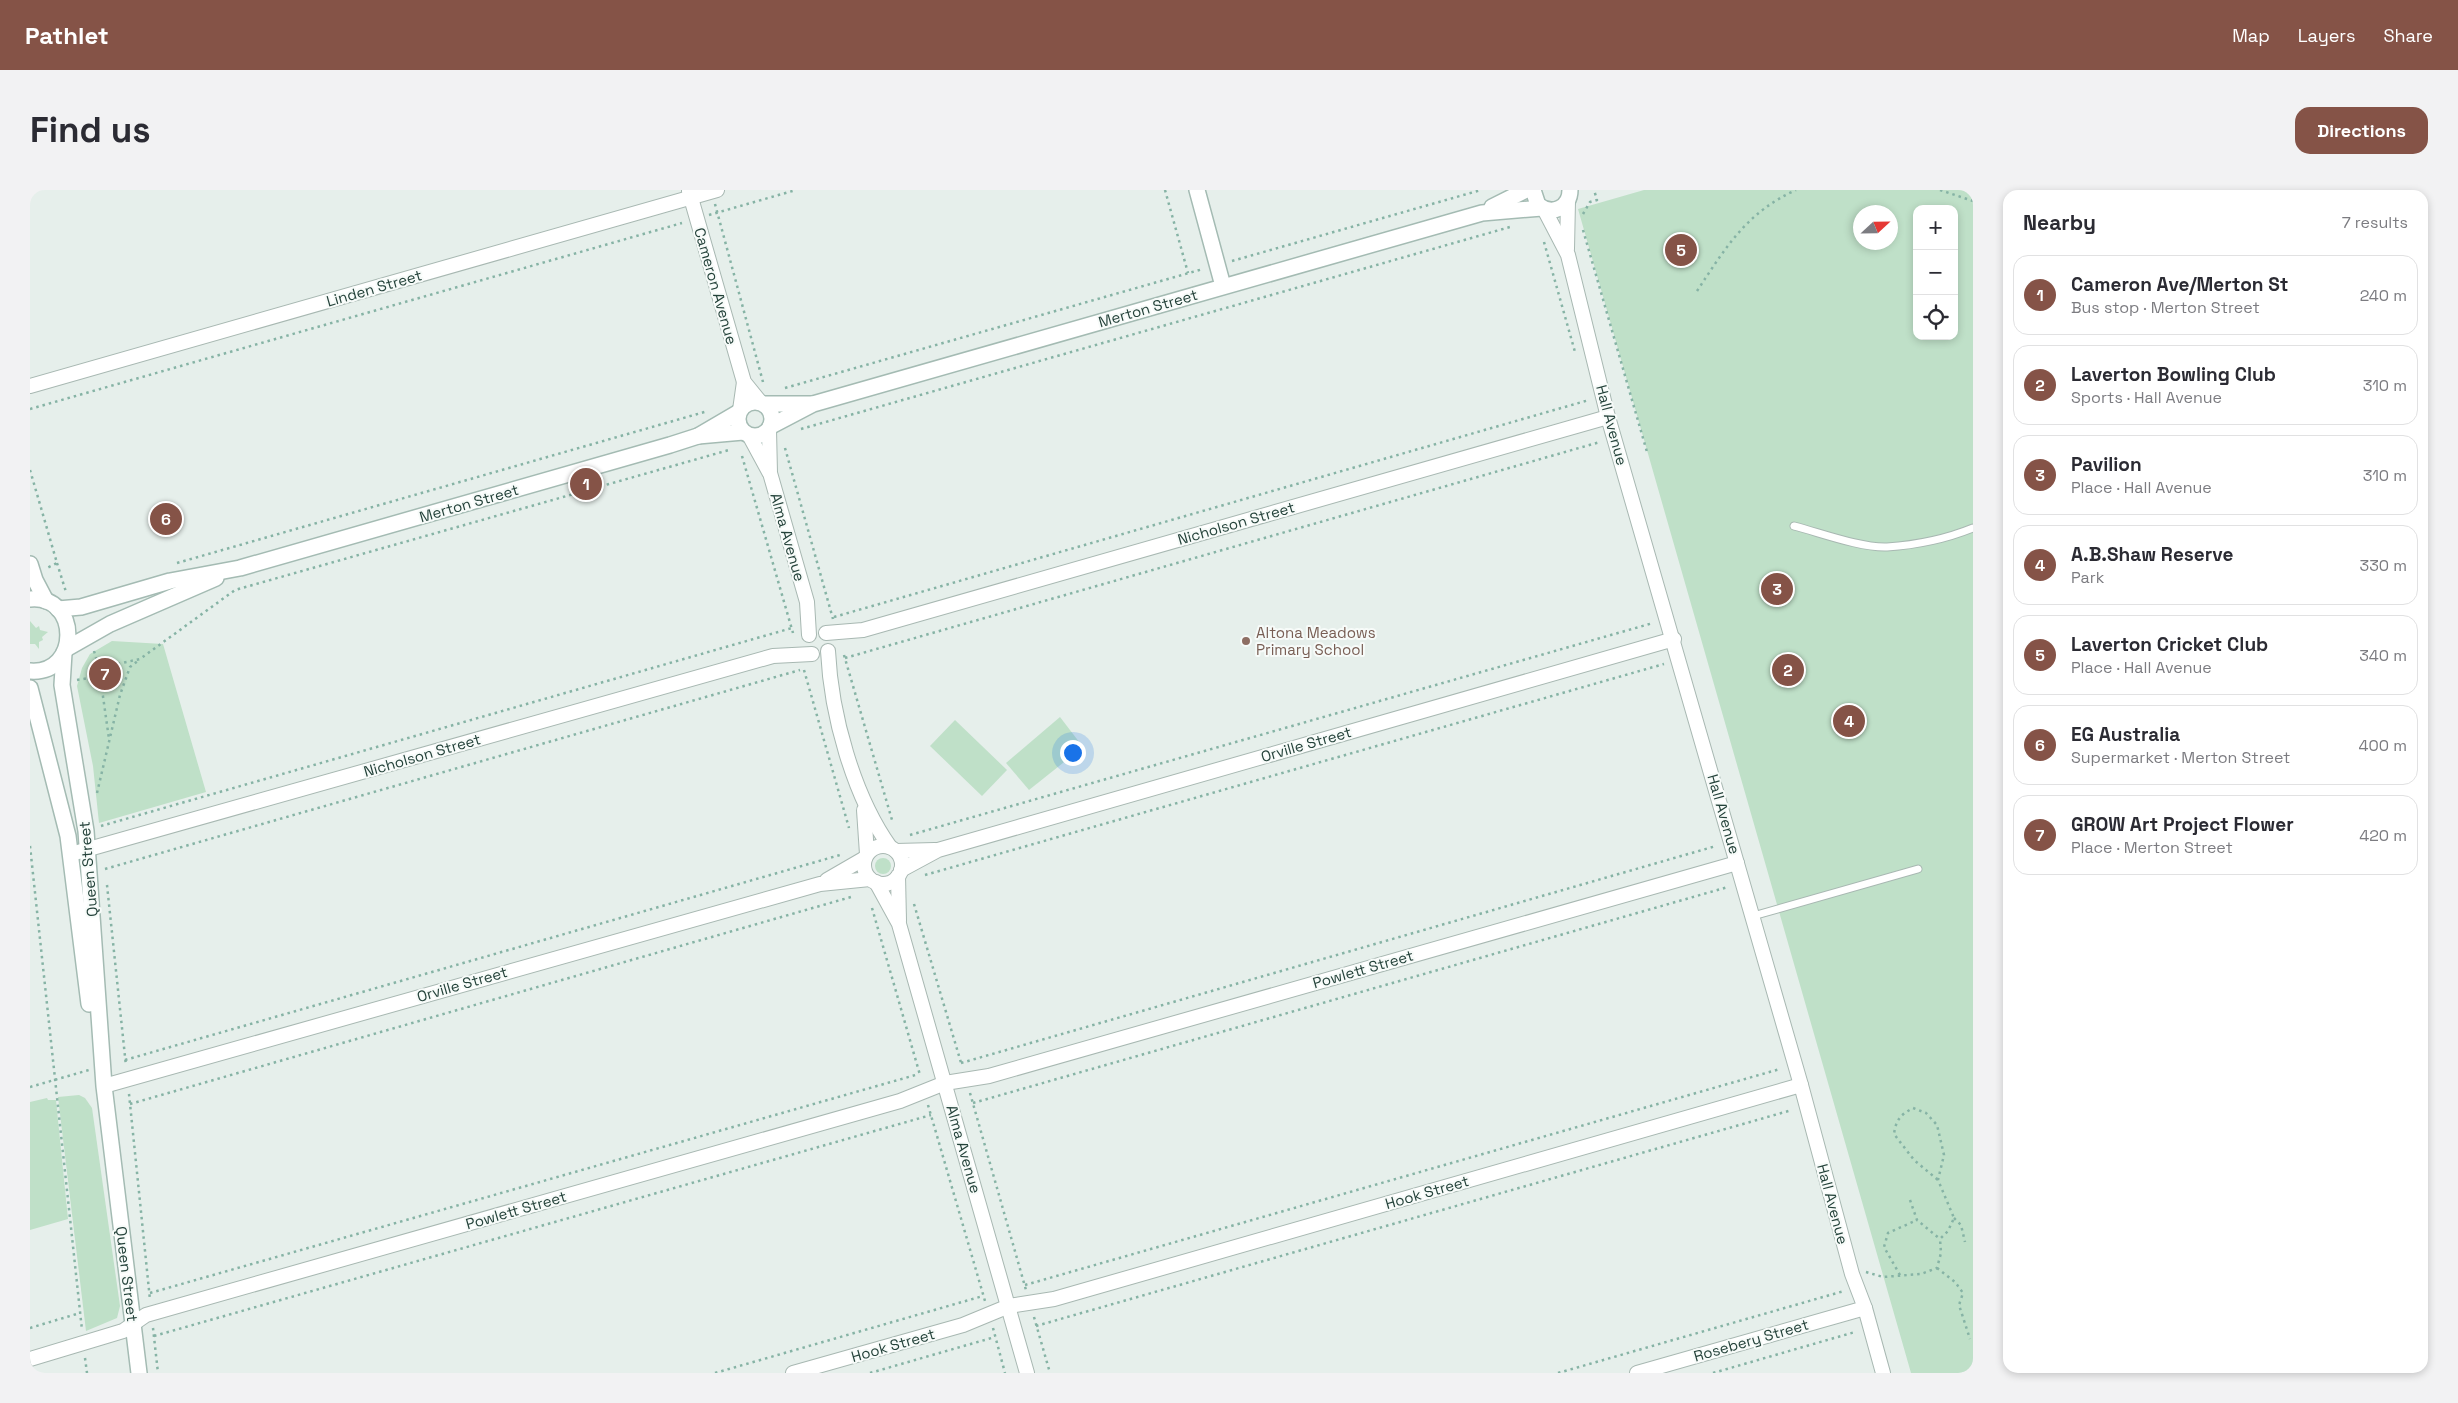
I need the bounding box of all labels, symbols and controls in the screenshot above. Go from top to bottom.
text: Pathlet [25,20,109,51]
text: Map [2232,24,2270,47]
text: Layers [2298,24,2355,47]
text: Share [2383,24,2433,47]
button: Directions [2295,107,2428,154]
text: Find us [30,108,151,152]
north arrow [1853,205,1898,250]
map controls [1913,205,1958,340]
button: + [1913,205,1958,250]
text: Nearby [2023,209,2096,236]
text: 7 results [2342,212,2408,233]
street label: Cameron Avenue [690,225,742,347]
pin: 5 [1665,231,1697,269]
button: − [1913,250,1958,295]
street label: Linden Street [324,265,424,311]
text: Cameron Ave/Merton St [2071,272,2289,297]
street label: Merton Street [1096,285,1200,331]
text: 1 [2036,285,2044,306]
text: 240 m [2360,285,2407,306]
button: locate [1913,295,1958,340]
text: Bus stop · Merton Street [2071,297,2260,318]
text: Laverton Bowling Club [2071,362,2276,387]
text: 2 [2035,375,2045,396]
text: 310 m [2363,375,2407,396]
street label: Hall Avenue [1592,383,1632,467]
text: Sports · Hall Avenue [2071,387,2222,408]
text: Pavilion [2071,452,2142,477]
pin: 1 [570,465,602,503]
text: 3 [2035,465,2045,486]
text: 310 m [2363,465,2407,486]
text: Place · Hall Avenue [2071,477,2212,498]
street label: Merton Street [417,480,521,526]
street label: Alma Avenue [766,491,810,584]
street label: Nicholson Street [1175,497,1297,549]
pin: 6 [150,500,182,538]
text: A.B.Shaw Reserve [2071,542,2233,567]
text: 4 [2035,555,2045,576]
text: 330 m [2360,555,2407,576]
text: Park [2071,567,2104,588]
pin: 3 [1761,570,1793,608]
place label: Altona Meadows Primary School [1256,623,1376,659]
text: Laverton Cricket Club [2071,632,2268,657]
marker: Altona Meadows Primary School [1240,635,1252,647]
text: 5 [2035,645,2045,666]
text: 340 m [2359,645,2407,666]
pin: 2 [1772,651,1804,689]
pin: 7 [89,655,121,693]
text: Place · Hall Avenue [2071,657,2212,678]
pin: 4 [1833,702,1865,740]
street label: Orville Street [1259,722,1354,766]
text: EG Australia [2071,722,2180,747]
street label: Nicholson Street [361,729,483,781]
text: 6 [2035,735,2045,756]
text: 400 m [2359,735,2407,756]
your location [1060,740,1086,766]
text: Supermarket · Merton Street [2071,747,2290,768]
street label: Hall Avenue [1704,772,1745,856]
text: GROW Art Project Flower [2071,812,2294,837]
street label: Queen Street [74,820,102,918]
text: 7 [2036,825,2044,846]
text: 420 m [2359,825,2407,846]
text: Place · Merton Street [2071,837,2233,858]
street label: Powlett Street [1310,946,1416,992]
street label: Orville Street [415,962,510,1006]
street label: Alma Avenue [942,1103,986,1196]
street label: Hall Avenue [1813,1162,1853,1246]
street label: Hook Street [1383,1171,1471,1213]
street label: Powlett Street [463,1187,569,1233]
street label: Queen Street [112,1225,142,1323]
street label: Rosebery Street [1691,1314,1811,1365]
street label: Hook Street [849,1324,937,1366]

